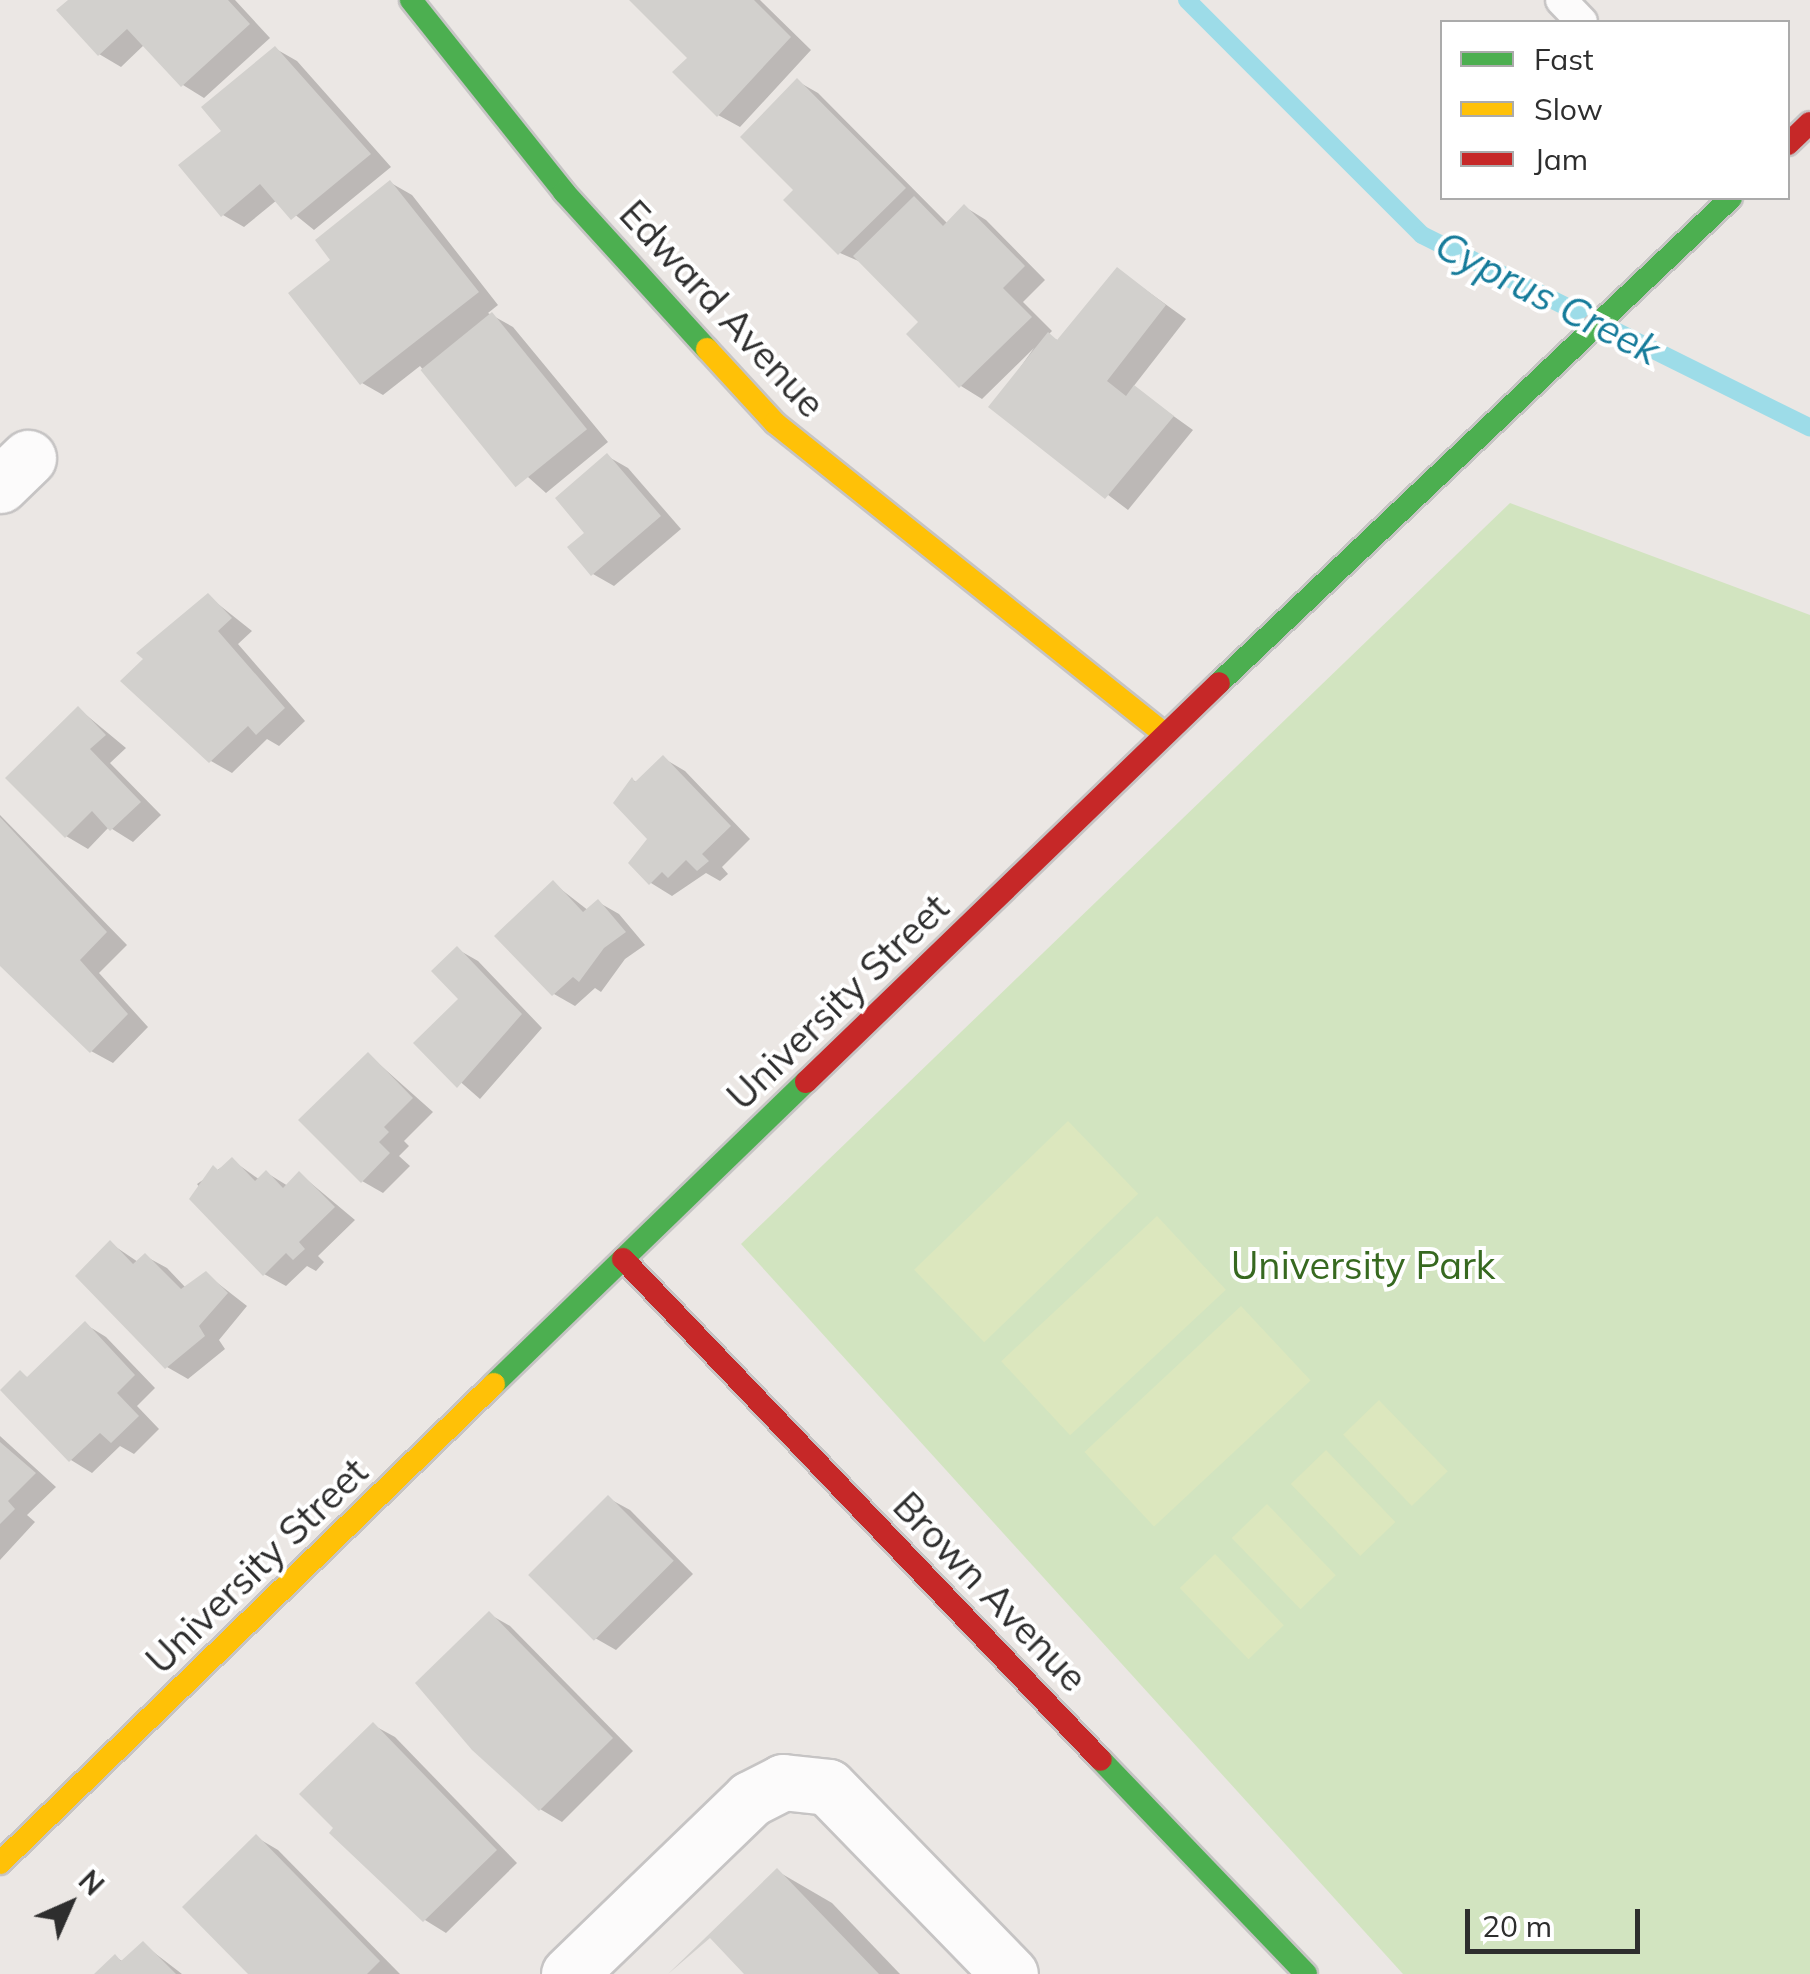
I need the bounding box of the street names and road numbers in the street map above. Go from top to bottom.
street label: Edward Avenue [610,191,834,427]
street label: University Street [718,885,958,1119]
street label: University Street [137,1449,377,1683]
street label: Brown Avenue [884,1483,1096,1701]

